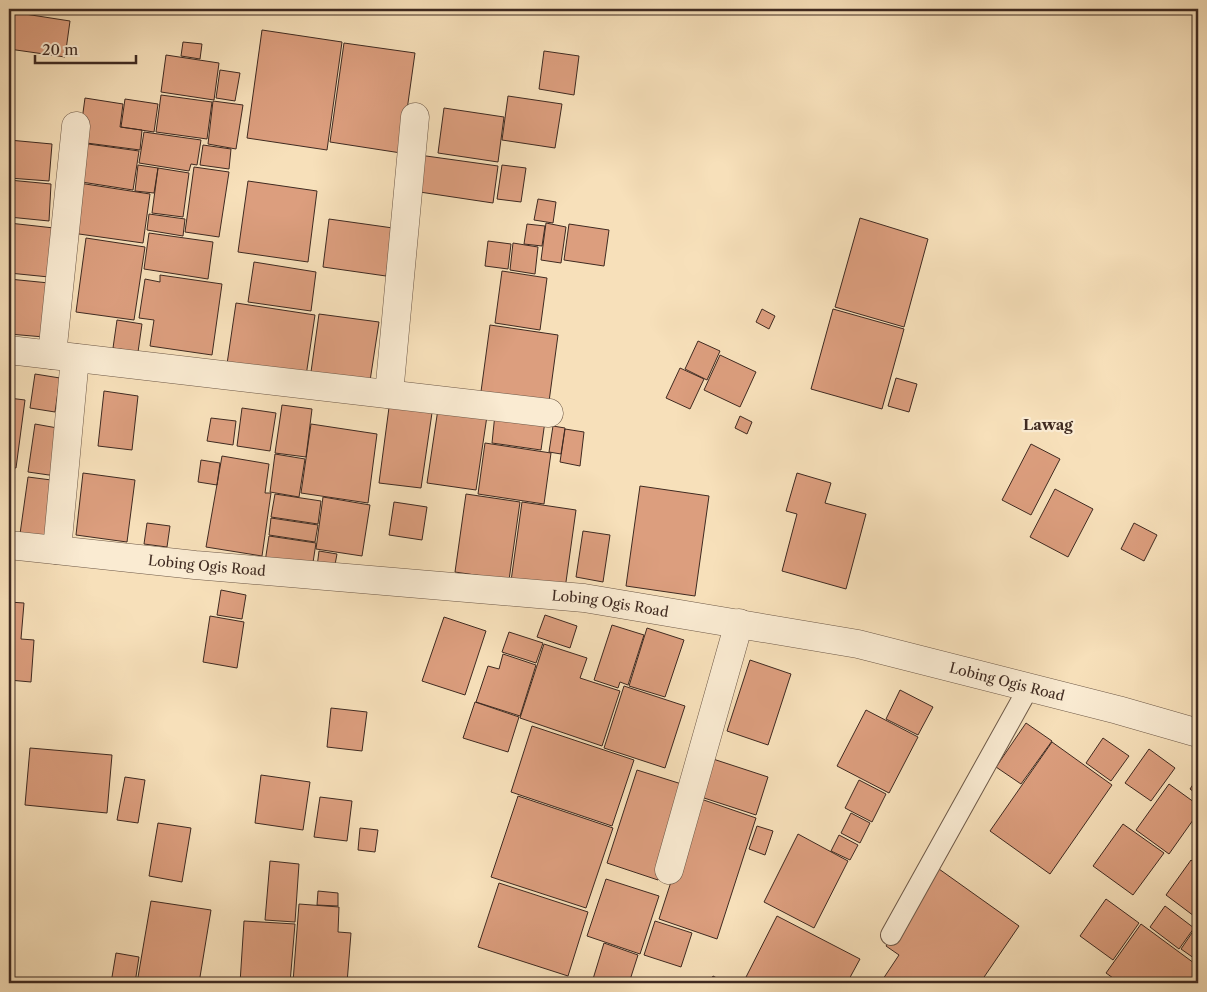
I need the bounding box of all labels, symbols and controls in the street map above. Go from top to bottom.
scale bar [35,32,136,64]
text: 20 m [42,40,78,59]
district label: Lawag [1023,415,1073,434]
street label: Lobing Ogis Road [147,551,267,580]
street label: Lobing Ogis Road [551,586,670,621]
street label: Lobing Ogis Road [948,659,1067,705]

